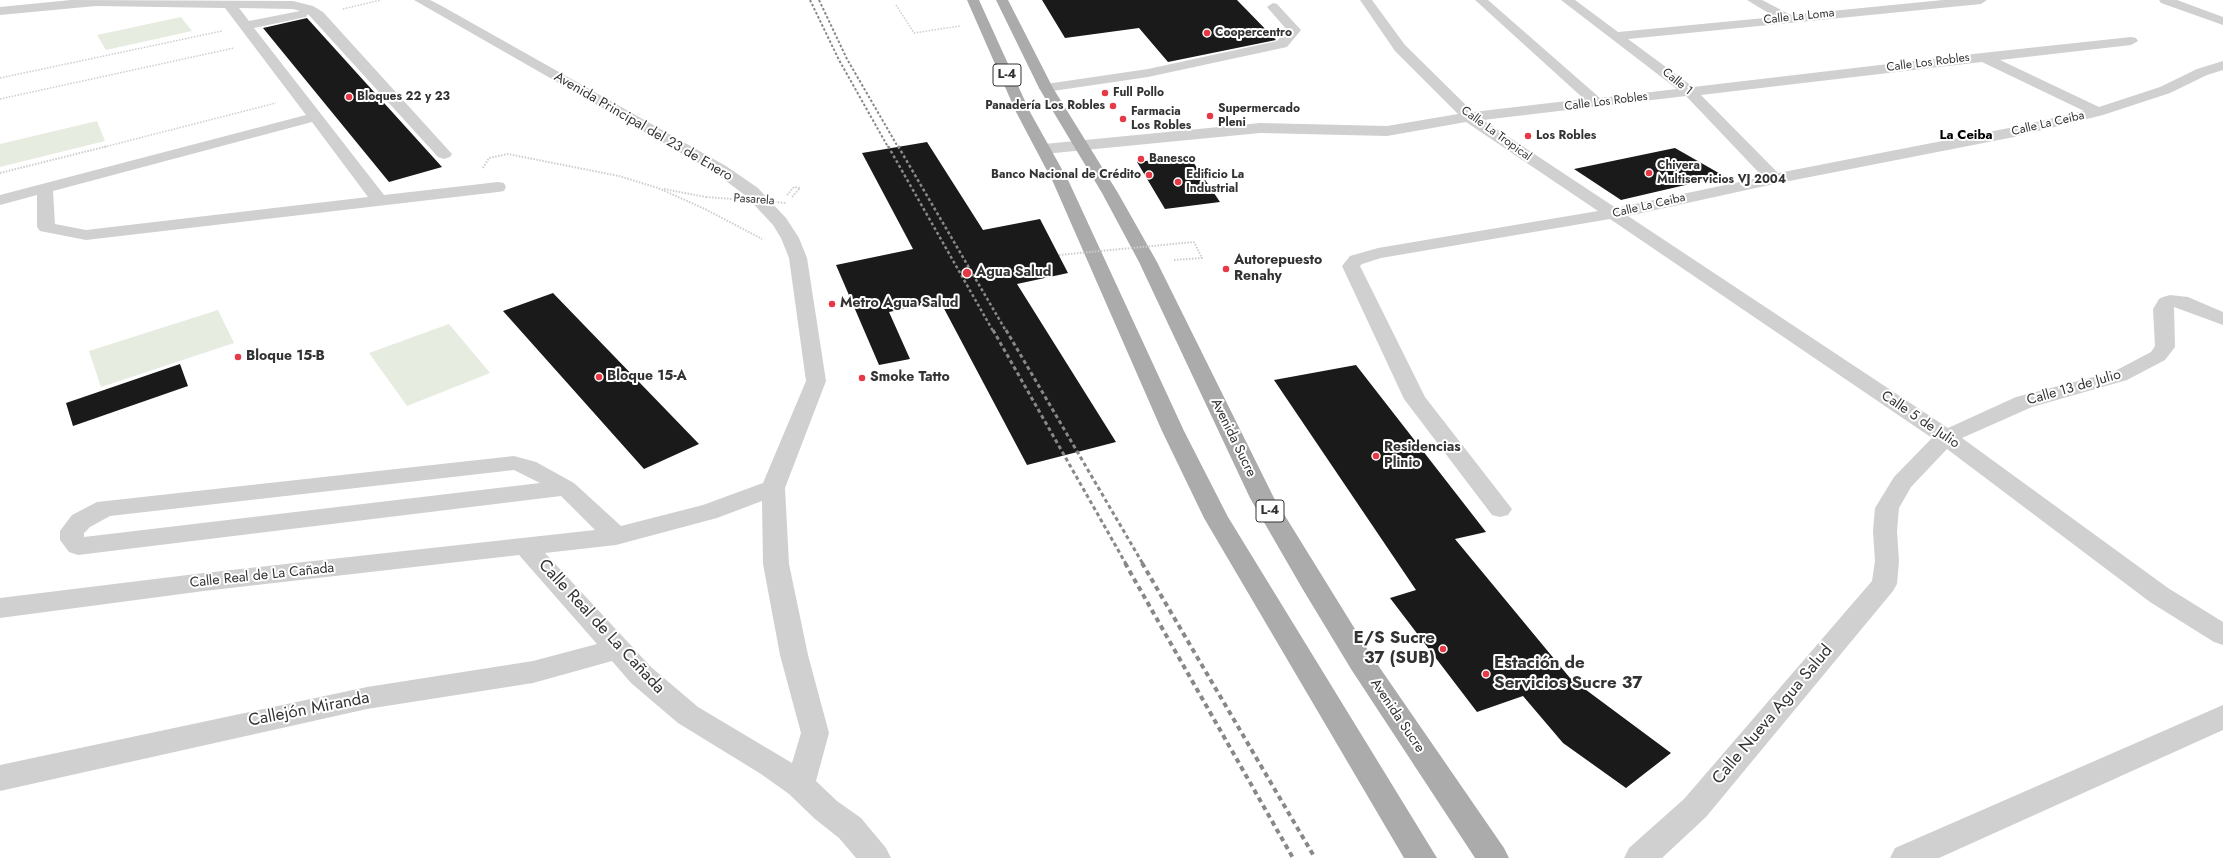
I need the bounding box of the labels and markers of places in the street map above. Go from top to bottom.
place label: Coopercentro [1215,26,1292,40]
marker: Coopercentro [1202,28,1212,38]
place label: Full Pollo [1113,86,1164,100]
marker: Full Pollo [1100,88,1110,98]
place label: Bloques 22 y 23 [357,90,450,104]
marker: Bloques 22 y 23 [344,92,354,102]
place label: Panadería Los Robles [985,99,1105,113]
marker: Panadería Los Robles [1108,101,1118,111]
place label: Supermercado Pleni [1218,102,1300,130]
place label: Farmacia Los Robles [1131,105,1191,133]
marker: Supermercado Pleni [1205,111,1215,121]
marker: Farmacia Los Robles [1118,114,1128,124]
place label: Los Robles [1536,129,1596,143]
marker: Los Robles [1523,131,1533,141]
place label: Banesco [1149,152,1196,166]
marker: Banesco [1136,154,1146,164]
place label: Chivera Multiservicios VJ 2004 [1657,159,1786,187]
place label: Banco Nacional de Crédito [991,168,1141,182]
place label: Edificio La Industrial [1186,168,1244,196]
marker: Chivera Multiservicios VJ 2004 [1644,168,1654,178]
marker: Banco Nacional de Crédito [1144,170,1154,180]
marker: Edificio La Industrial [1173,177,1183,187]
place label: Autorepuesto Renahy [1234,253,1322,286]
marker: Autorepuesto Renahy [1221,264,1231,274]
place label: Agua Salud [976,265,1051,281]
marker: Agua Salud [961,267,973,279]
place label: Metro Agua Salud [840,296,958,312]
marker: Metro Agua Salud [827,299,837,309]
place label: Bloque 15-B [246,349,325,365]
marker: Bloque 15-B [233,352,243,362]
place label: Bloque 15-A [607,369,687,385]
place label: Smoke Tatto [870,370,950,386]
marker: Bloque 15-A [594,372,604,382]
marker: Smoke Tatto [857,373,867,383]
place label: Residencias Plinio [1384,440,1461,472]
marker: Residencias Plinio [1371,451,1381,461]
place label: E/S Sucre 37 (SUB) [1353,629,1435,669]
marker: E/S Sucre 37 (SUB) [1438,644,1448,654]
place label: Estación de Servicios Sucre 37 [1494,654,1642,694]
marker: Estación de Servicios Sucre 37 [1481,669,1491,679]

